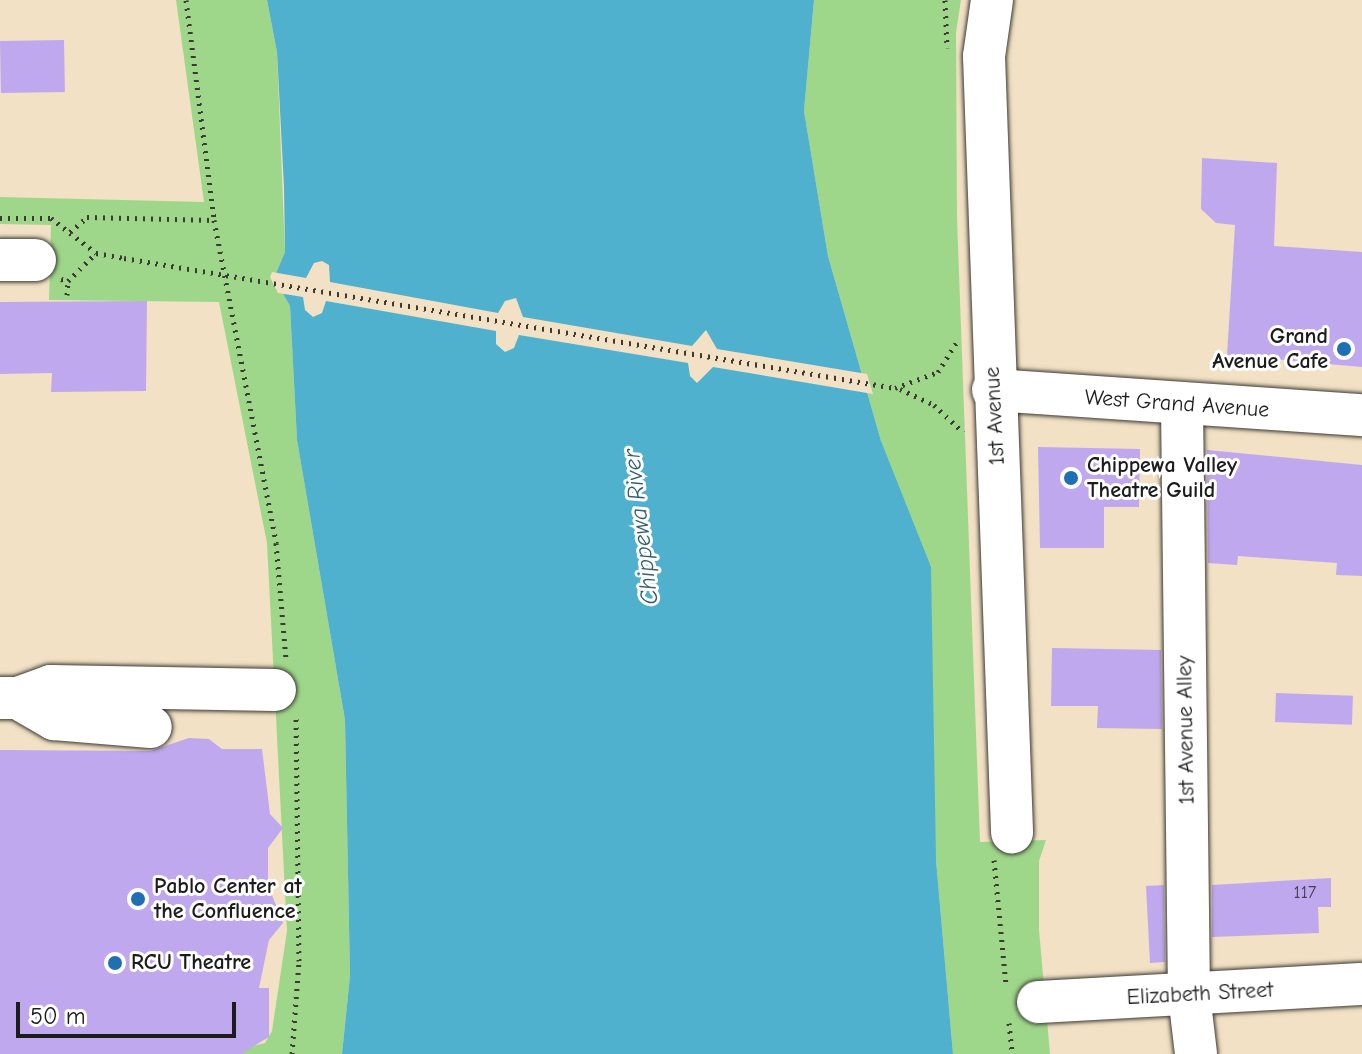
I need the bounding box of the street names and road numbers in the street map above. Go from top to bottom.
street label: 1st Avenue [979,366,1011,466]
street label: West Grand Avenue [1084,384,1270,424]
street label: 1st Avenue Alley [1172,655,1200,805]
street label: Elizabeth Street [1126,977,1274,1011]

